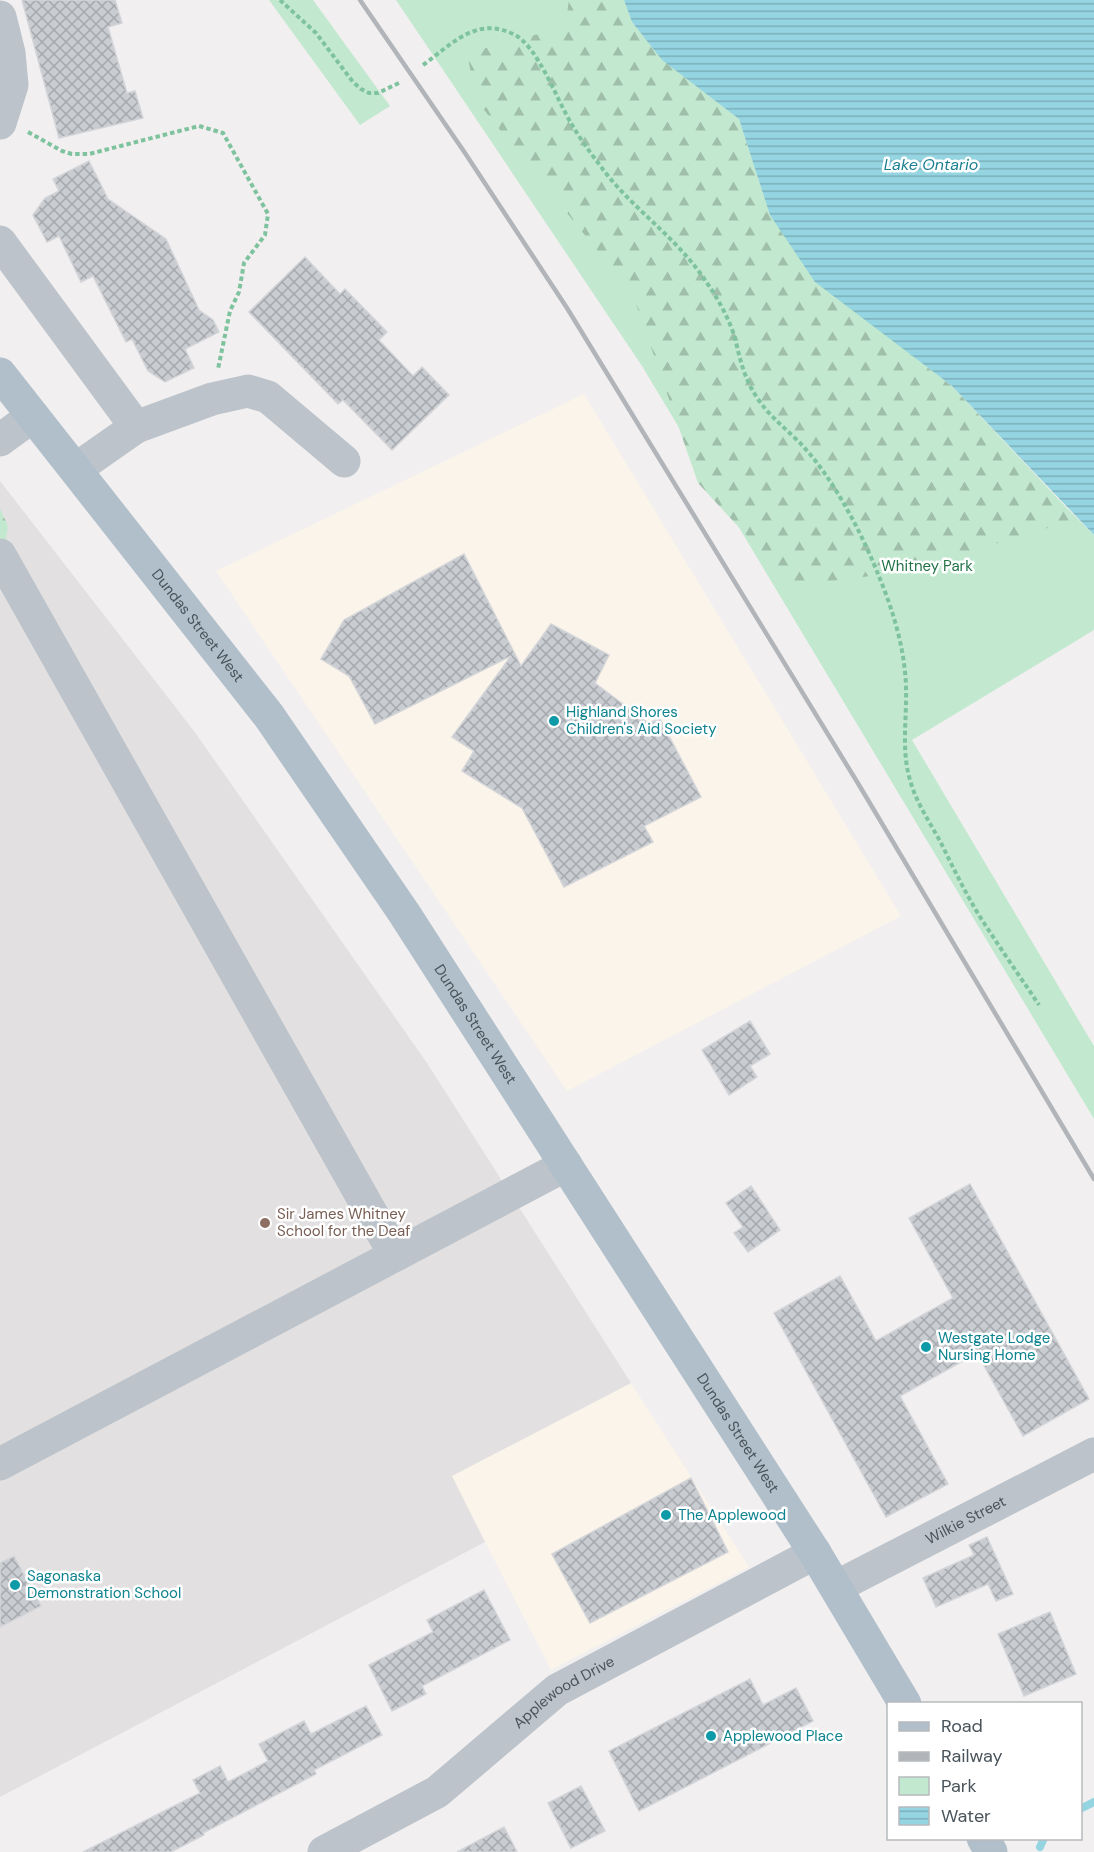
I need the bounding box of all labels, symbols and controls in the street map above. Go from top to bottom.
water label: Lake Ontario [884,154,978,175]
park label: Whitney Park [881,556,973,576]
street label: Dundas Street West [147,565,249,686]
place label: Highland Shores Children's Aid Society [566,702,717,739]
marker: Highland Shores Children's Aid Society [547,714,561,728]
street label: Dundas Street West [429,960,521,1088]
place label: Sir James Whitney School for the Deaf [277,1204,410,1241]
marker: Sir James Whitney School for the Deaf [258,1216,272,1230]
place label: Westgate Lodge Nursing Home [938,1328,1050,1365]
marker: Westgate Lodge Nursing Home [919,1340,933,1354]
street label: Dundas Street West [692,1369,784,1497]
street label: Wilkie Street [922,1491,1009,1549]
place label: The Applewood [678,1505,786,1525]
marker: The Applewood [659,1508,673,1522]
place label: Sagonaska Demonstration School [27,1566,181,1603]
marker: Sagonaska Demonstration School [8,1578,22,1592]
street label: Applewood Drive [509,1651,618,1733]
legend [887,1702,1082,1840]
text: Road [941,1714,983,1738]
place label: Applewood Place [723,1726,843,1746]
marker: Applewood Place [704,1729,718,1743]
text: Railway [941,1744,1003,1768]
text: Park [941,1774,977,1798]
text: Water [941,1804,991,1828]

